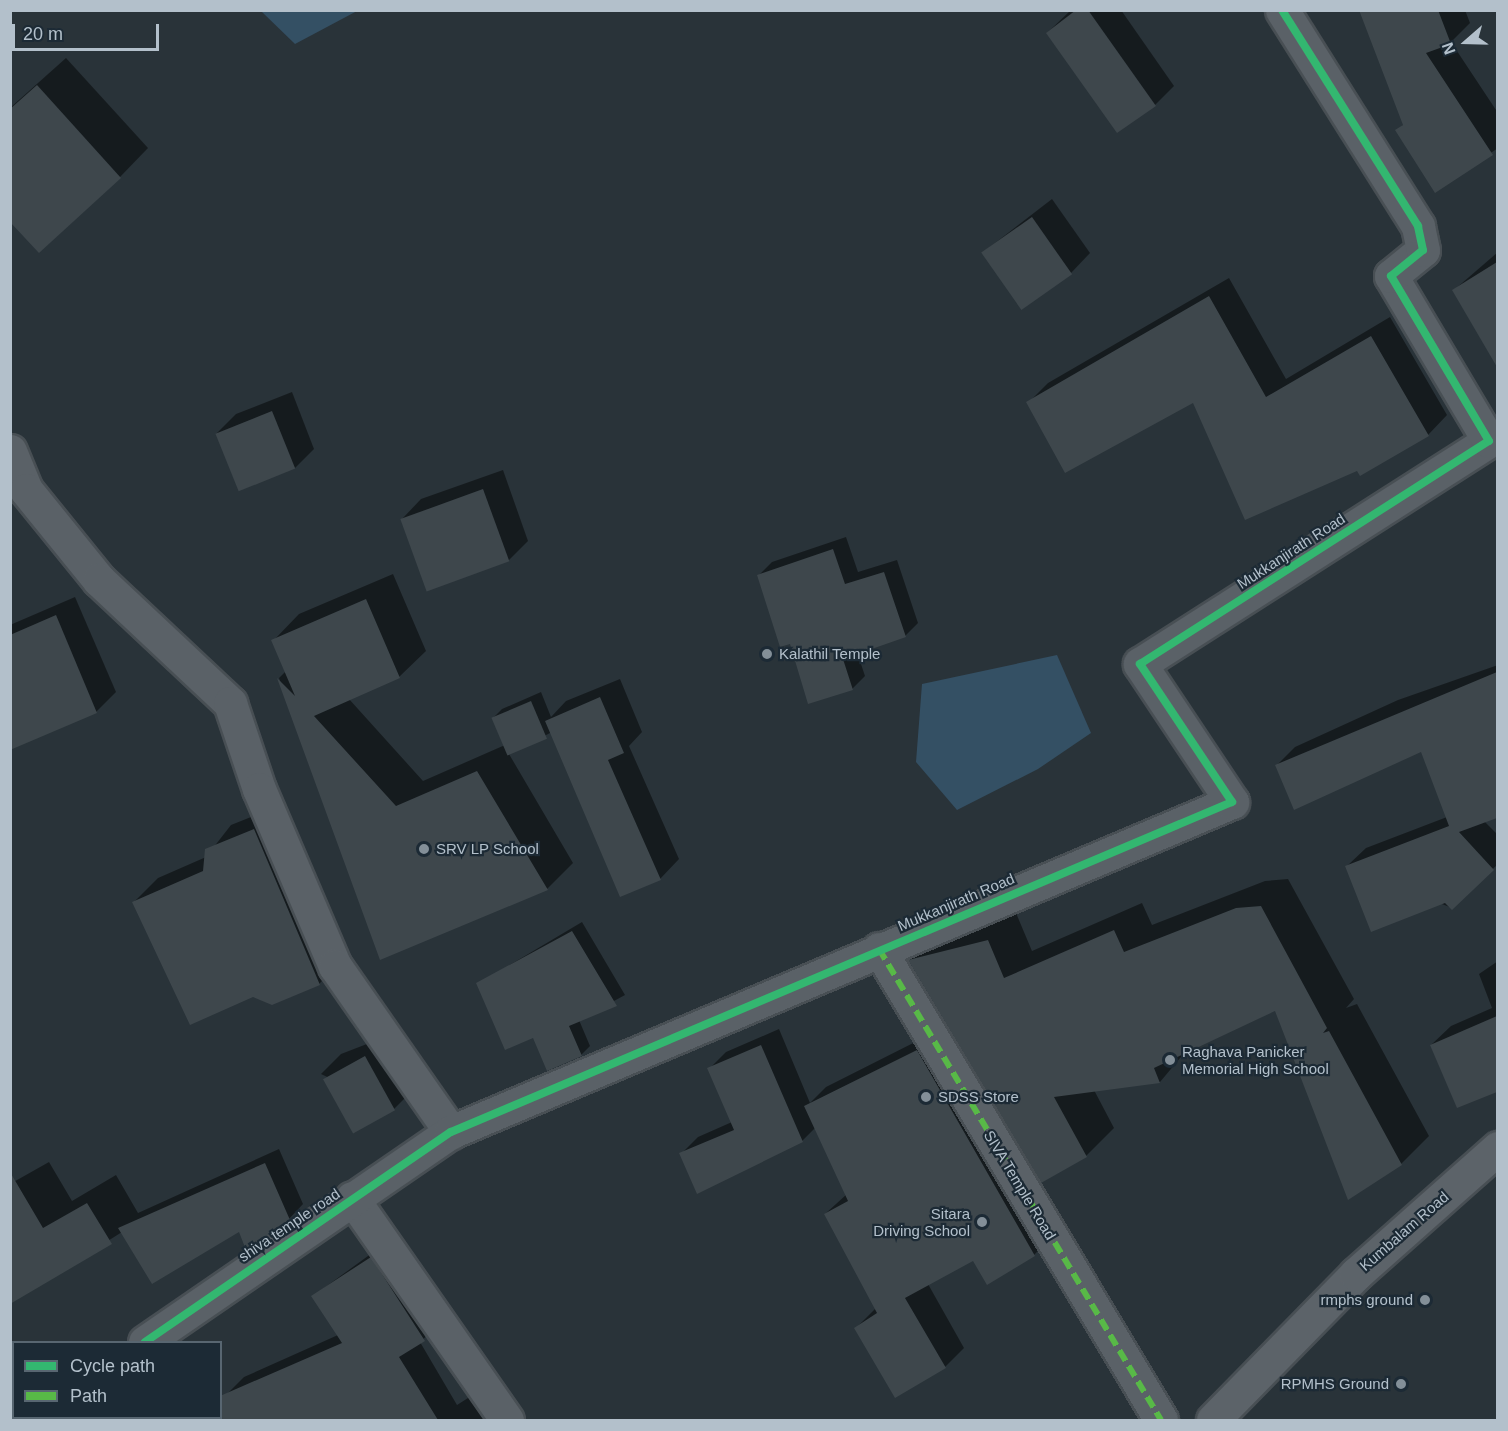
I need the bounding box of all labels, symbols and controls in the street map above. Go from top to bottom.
scale bar [15,12,162,50]
north arrow [1436,12,1496,72]
text: 20 m [23,24,63,44]
text: N [1439,40,1459,57]
street label: Mukkanjirath Road [1234,509,1348,593]
place label: Kalathil Temple [779,645,881,663]
marker: Kalathil Temple [760,647,774,661]
place label: SRV LP School [436,840,539,858]
marker: SRV LP School [417,842,431,856]
street label: Mukkanjirath Road [895,869,1017,935]
place label: Raghava Panicker Memorial High School [1182,1042,1329,1077]
marker: Raghava Panicker Memorial High School [1163,1053,1177,1067]
place label: SDSS Store [938,1088,1019,1106]
marker: SDSS Store [919,1090,933,1104]
street label: SIVA Temple Road [980,1127,1060,1243]
street label: shiva temple road [235,1184,343,1266]
street label: Kumbalam Road [1356,1188,1452,1274]
place label: Sitara Driving School [873,1204,970,1239]
marker: Sitara Driving School [975,1215,989,1229]
place label: rmphs ground [1320,1291,1413,1309]
marker: rmphs ground [1418,1293,1432,1307]
legend [12,1341,222,1419]
text: Cycle path [70,1356,155,1376]
place label: RPMHS Ground [1281,1375,1389,1393]
marker: RPMHS Ground [1394,1377,1408,1391]
text: Path [70,1386,107,1406]

